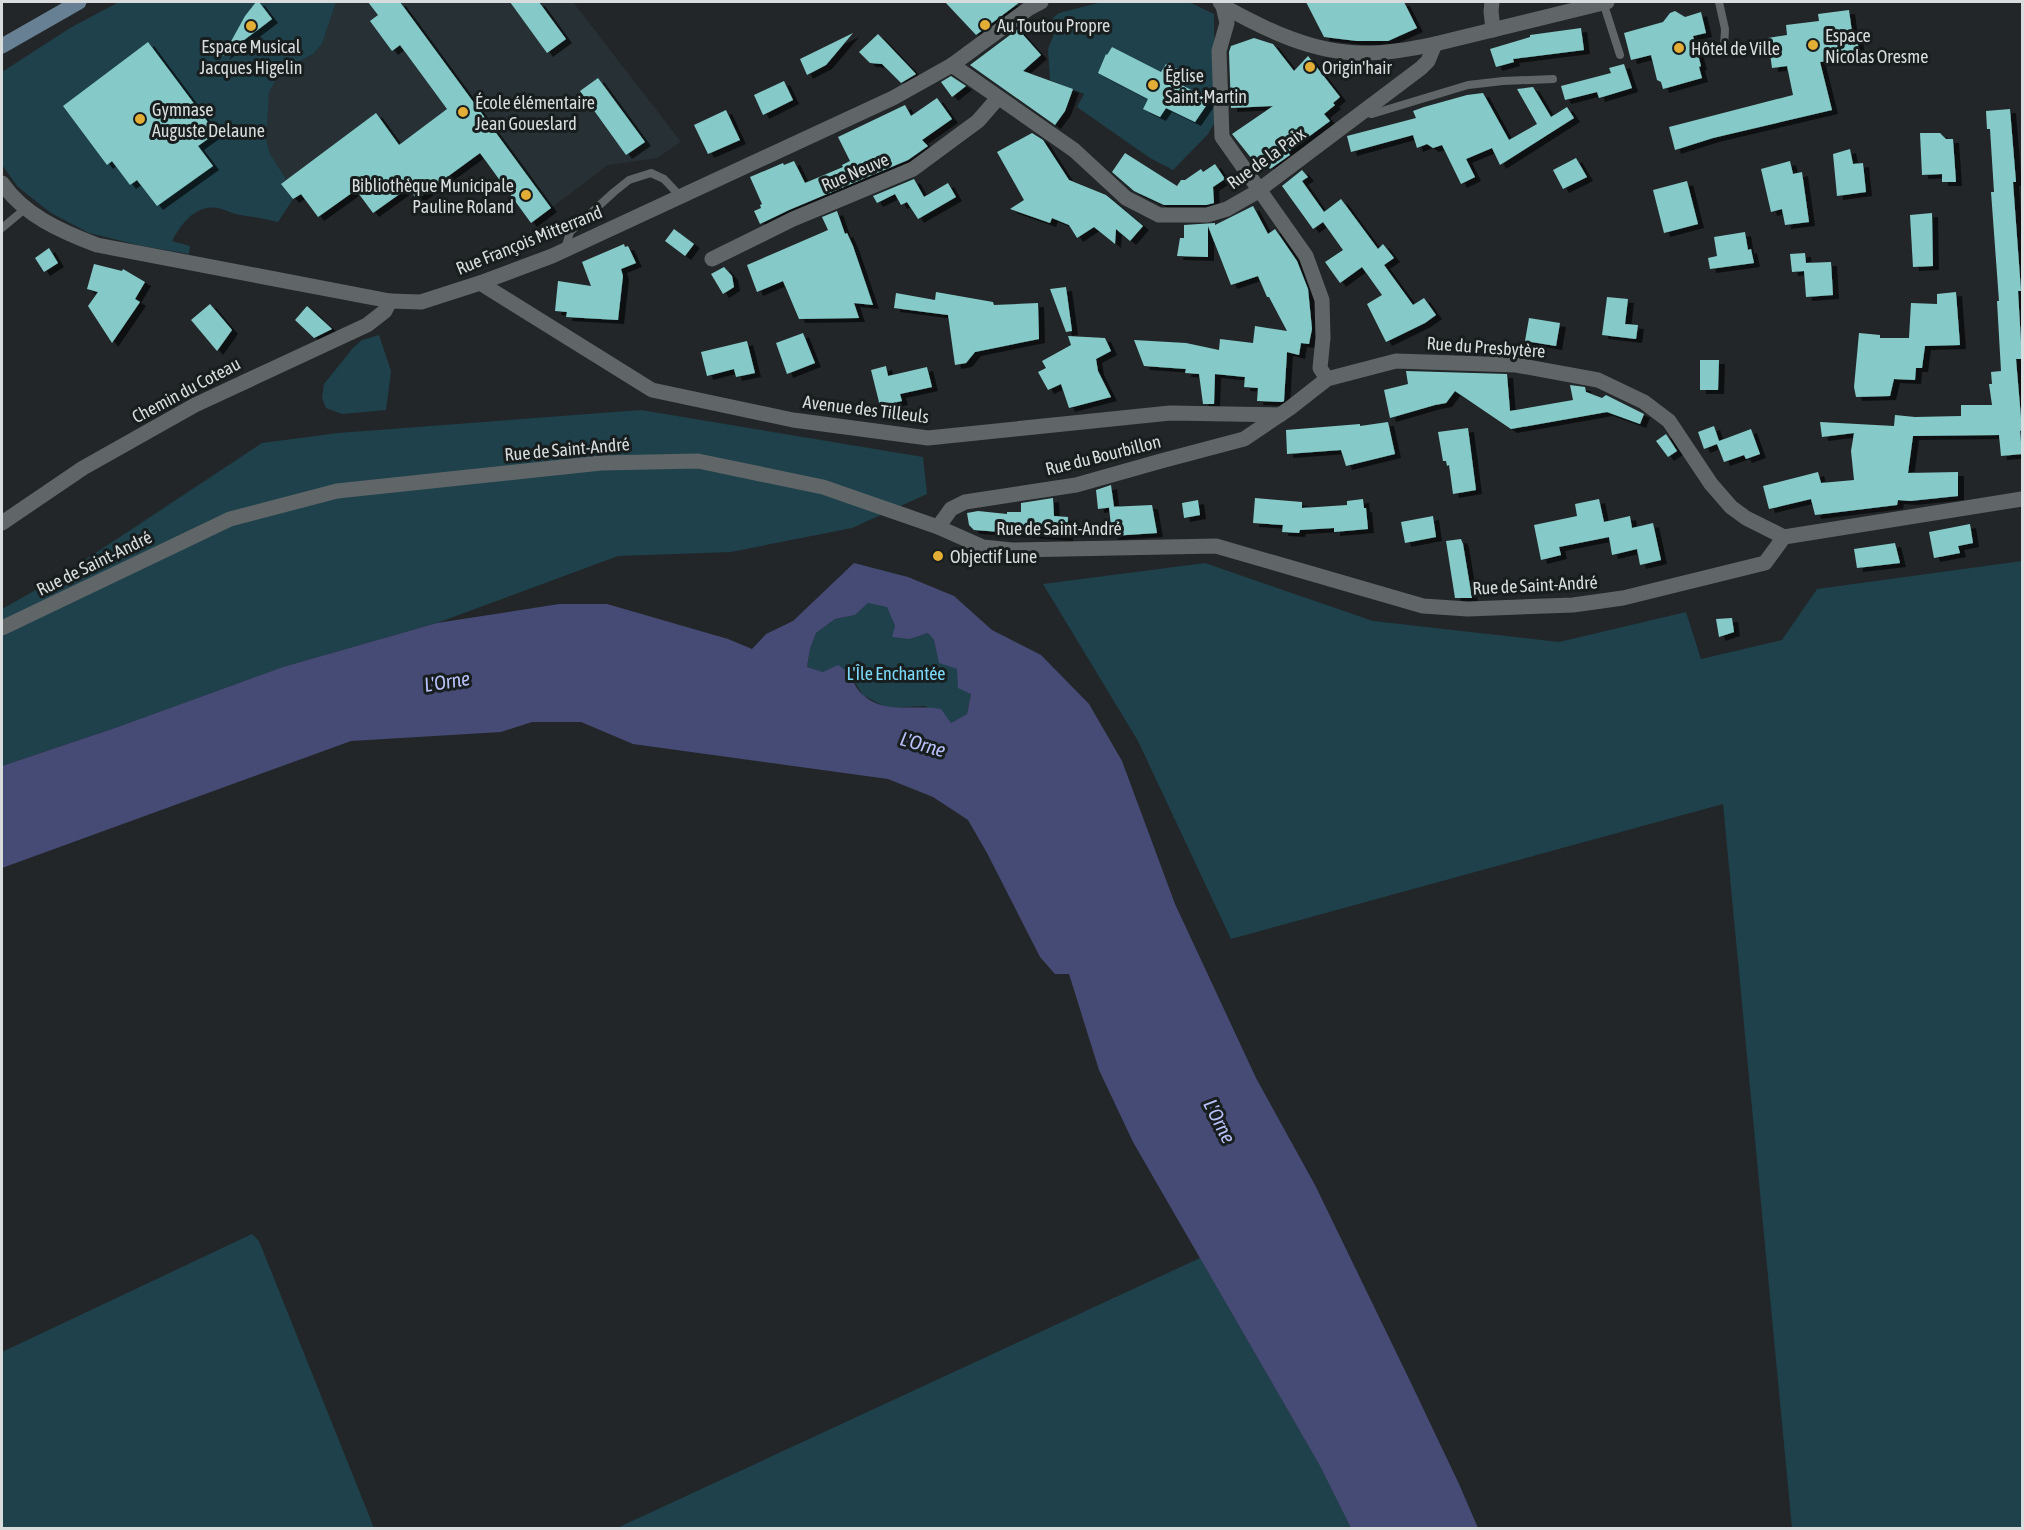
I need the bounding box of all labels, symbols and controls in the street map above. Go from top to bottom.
place label: Au Toutou Propre [997,15,1110,36]
marker: Au Toutou Propre [978,18,992,32]
marker: Espace Musical Jacques Higelin [244,19,258,33]
place label: Espace Nicolas Oresme [1825,25,1928,67]
place label: Espace Musical Jacques Higelin [200,36,302,78]
place label: Hôtel de Ville [1691,38,1780,59]
marker: Espace Nicolas Oresme [1806,38,1820,52]
marker: Hôtel de Ville [1672,41,1686,55]
place label: Origin'hair [1322,57,1392,78]
marker: Origin'hair [1303,60,1317,74]
place label: Église Saint-Martin [1165,65,1247,107]
marker: Église Saint-Martin [1146,78,1160,92]
place label: École élémentaire Jean Goueslard [475,92,595,134]
place label: Gymnase Auguste Delaune [152,99,265,141]
marker: École élémentaire Jean Goueslard [456,105,470,119]
marker: Gymnase Auguste Delaune [133,112,147,126]
street label: Rue de la Paix [1223,123,1309,193]
street label: Rue Neuve [818,148,892,196]
place label: Bibliothèque Municipale Pauline Roland [351,175,514,217]
marker: Bibliothèque Municipale Pauline Roland [519,188,533,202]
street label: Rue François Mitterrand [453,201,605,279]
street label: Rue du Presbytère [1426,332,1546,362]
street label: Chemin du Coteau [128,353,244,427]
street label: Avenue des Tilleuls [802,391,930,427]
street label: Rue du Bourbillon [1043,431,1163,479]
street label: Rue de Saint-André [504,433,630,465]
street label: Rue de Saint-André [996,518,1122,539]
street label: Rue de Saint-André [33,526,155,600]
place label: Objectif Lune [950,546,1037,567]
marker: Objectif Lune [931,549,945,563]
street label: Rue de Saint-André [1472,571,1598,599]
park label: L'Île Enchantée [847,663,945,684]
water label: L'Orne [422,666,472,696]
water label: L'Orne [898,727,948,761]
water label: L'Orne [1199,1095,1241,1147]

